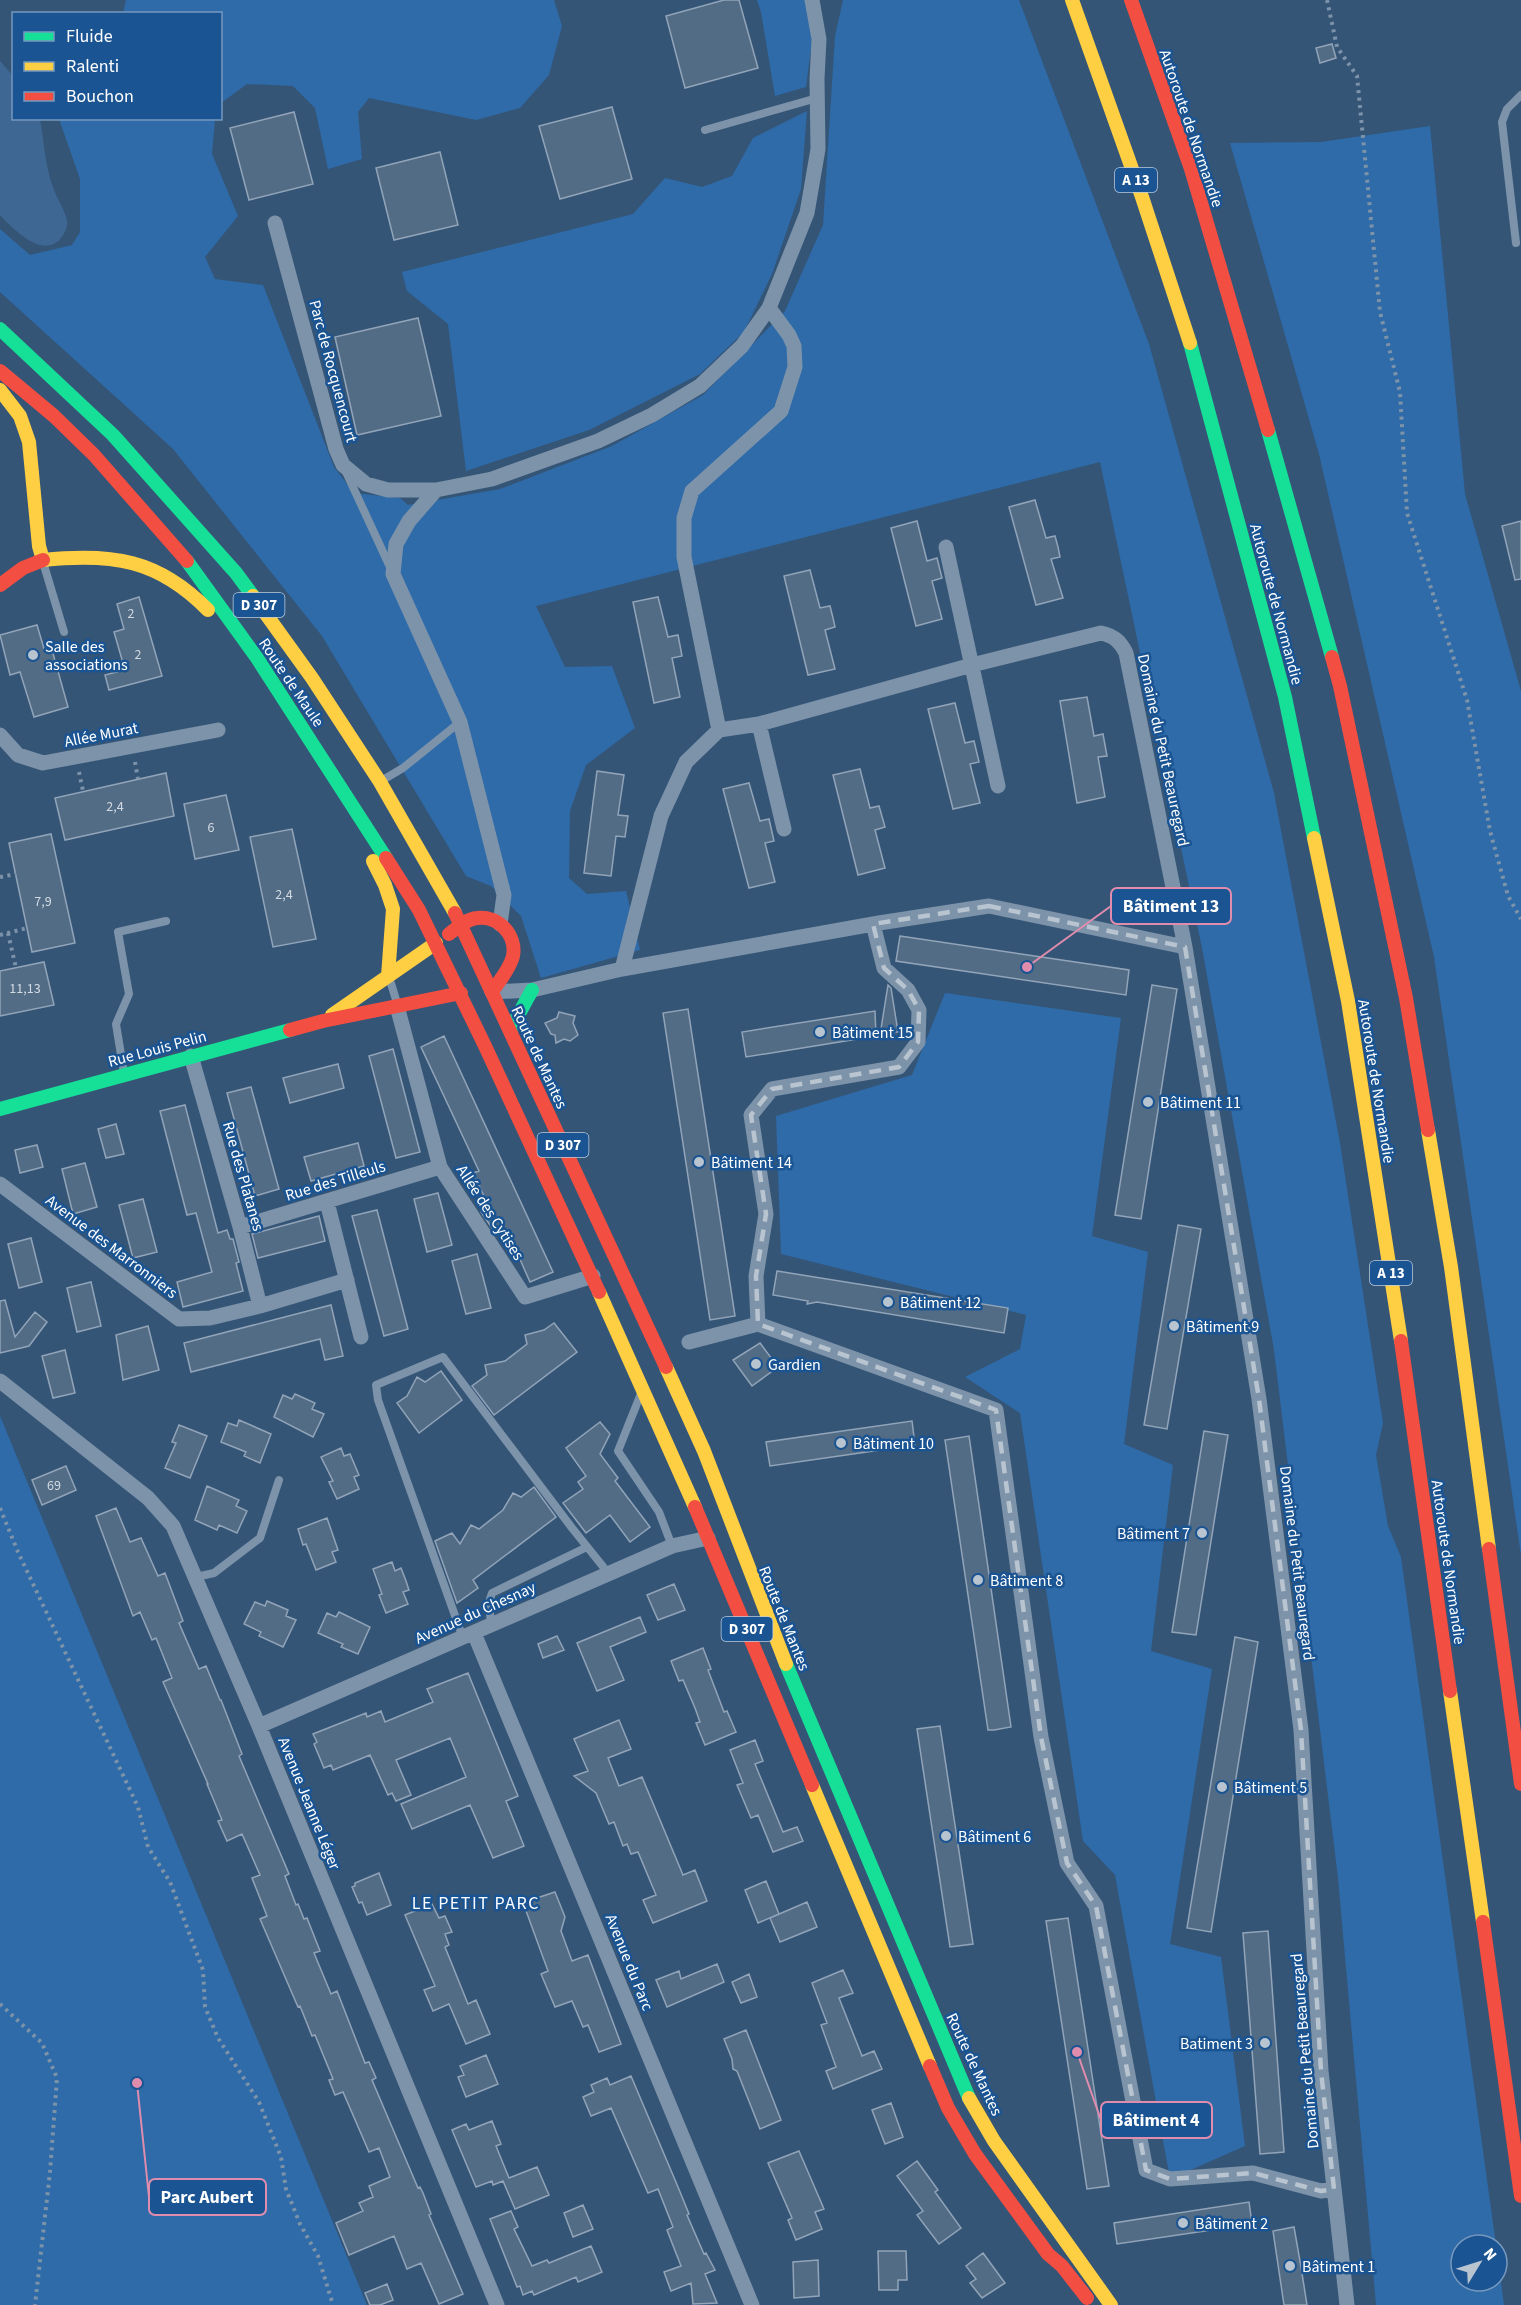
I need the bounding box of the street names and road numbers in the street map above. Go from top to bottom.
street label: Autoroute de Normandie [1154,46,1228,210]
road number: A 13 [1115,168,1157,192]
street label: Parc de Rocquencourt [303,298,363,445]
street label: Autoroute de Normandie [1244,521,1308,687]
road number: D 307 [234,593,284,617]
street label: Route de Maule [253,634,329,731]
street label: Domaine du Petit Beauregard [1132,652,1194,848]
street label: Allée Murat [62,717,141,753]
street label: Autoroute de Normandie [1352,998,1400,1165]
street label: Route de Mantes [506,1002,573,1113]
street label: Rue Louis Pelin [106,1025,209,1073]
street label: Rue des Platanes [217,1119,269,1234]
road number: D 307 [538,1133,588,1157]
street label: Rue des Tilleuls [282,1155,388,1207]
street label: Allée des Cytises [451,1161,529,1265]
street label: Avenue des Marronniers [41,1190,182,1304]
road number: A 13 [1370,1261,1412,1285]
street label: Domaine du Petit Beauregard [1274,1464,1320,1662]
street label: Autoroute de Normandie [1426,1479,1470,1646]
street label: Route de Mantes [753,1563,815,1674]
street label: Avenue du Chesnay [412,1576,540,1649]
road number: D 307 [722,1617,772,1641]
street label: Avenue Jeanne Léger [272,1734,346,1873]
street label: Avenue du Parc [600,1911,658,2014]
street label: Domaine du Petit Beauregard [1285,1952,1324,2150]
street label: Route de Mantes [941,2009,1008,2120]

